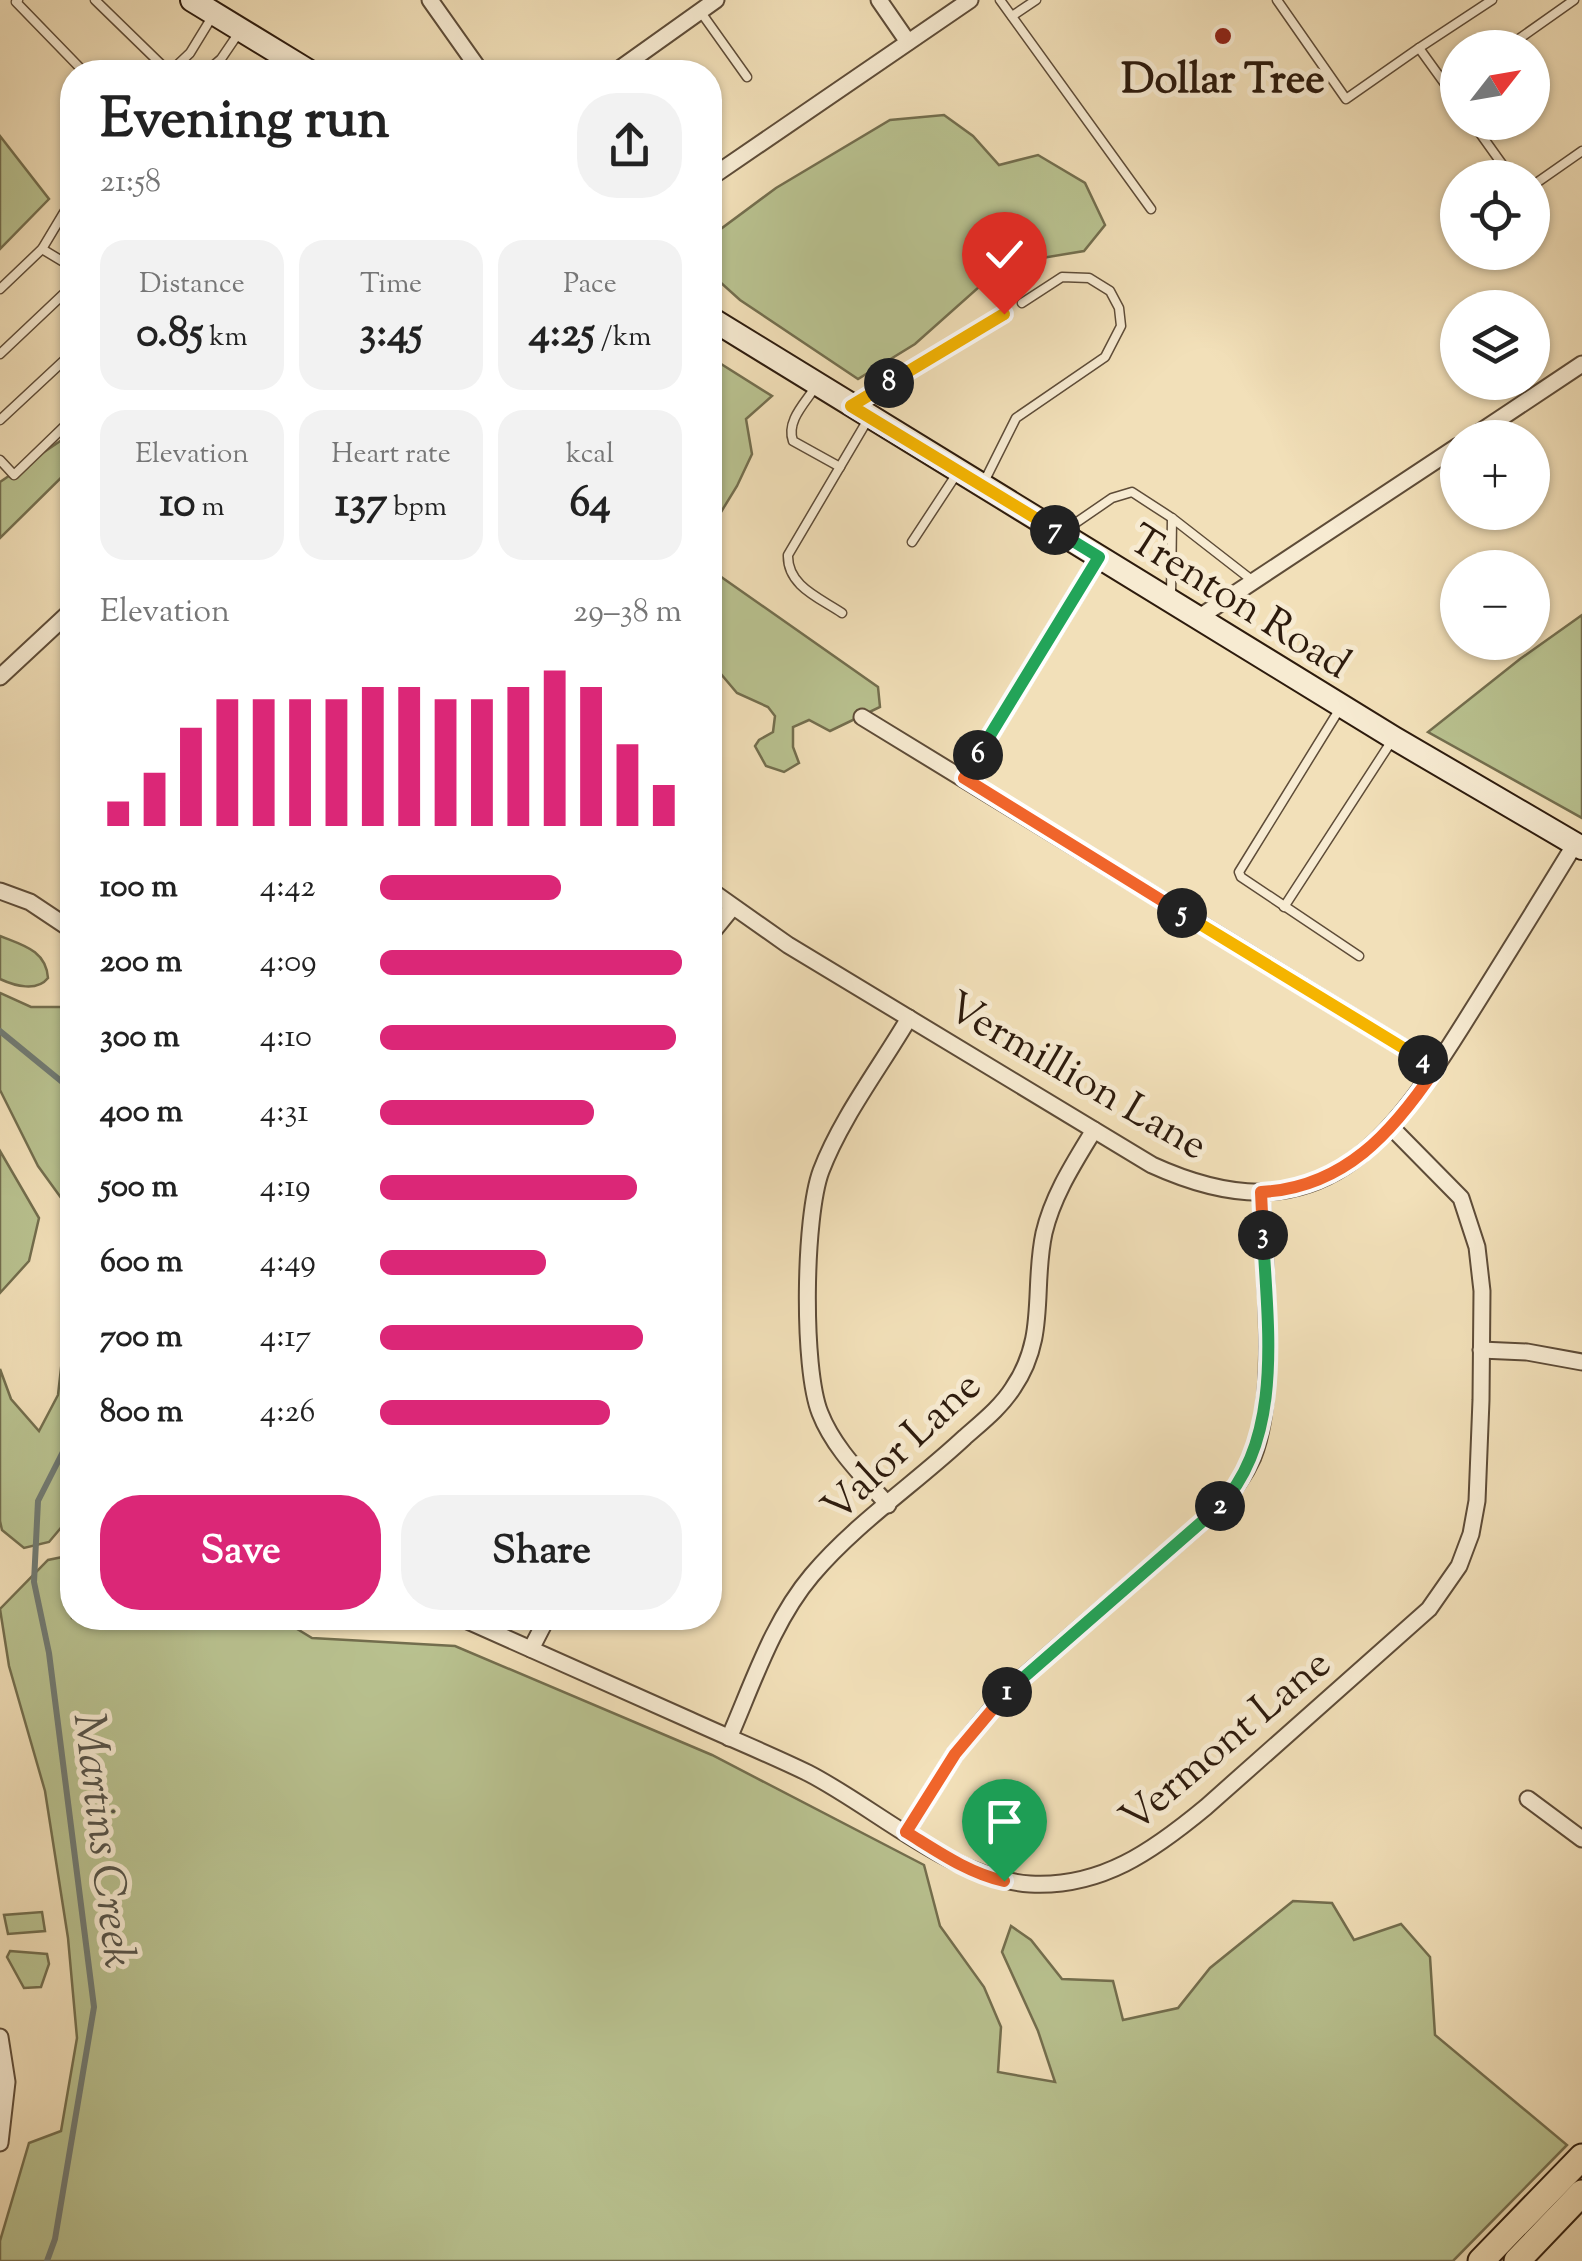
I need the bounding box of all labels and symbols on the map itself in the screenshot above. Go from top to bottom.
marker: Dollar Tree [1212,25,1234,47]
north arrow [1440,30,1550,140]
place label: Dollar Tree [1121,52,1325,112]
pin [962,212,1047,315]
pin: 8 [864,358,914,408]
pin: 7 [1030,505,1080,555]
street label: Trenton Road [1116,512,1361,696]
pin: 6 [953,730,1003,780]
pin: 5 [1157,888,1207,938]
street label: Vermillion Lane [934,979,1217,1177]
pin: 4 [1398,1035,1448,1085]
pin: 3 [1238,1210,1288,1260]
street label: Valor Lane [810,1359,996,1538]
pin: 2 [1195,1481,1245,1531]
street label: Vermont Lane [1109,1637,1346,1849]
pin: 1 [982,1667,1032,1717]
water label: Martins Creek [53,1709,148,1972]
pin [962,1779,1047,1882]

